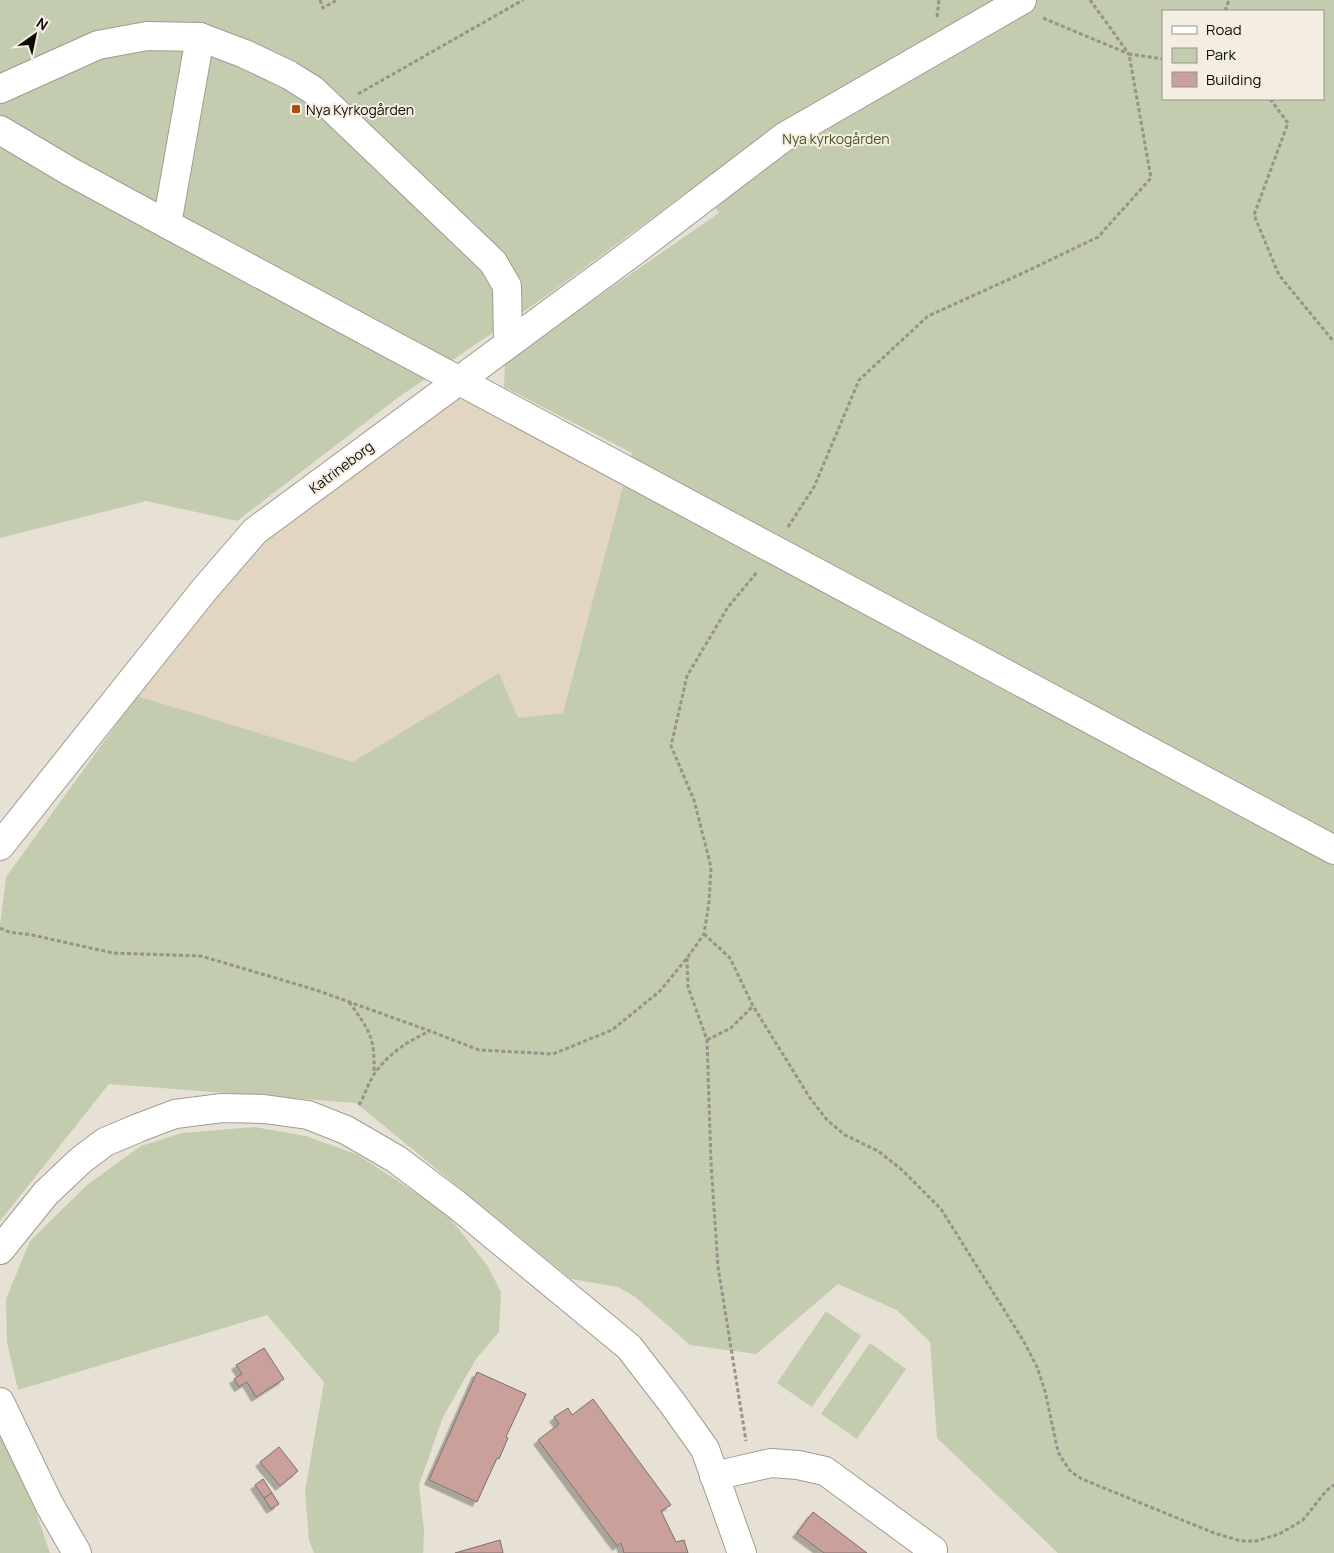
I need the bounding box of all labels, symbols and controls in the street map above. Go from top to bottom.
north arrow [10,10,60,60]
legend [1162,10,1324,100]
text: N [33,13,52,34]
text: Road [1206,19,1242,40]
text: Park [1206,44,1236,65]
text: Building [1206,69,1261,90]
place label: Nya Kyrkogården [306,100,414,119]
marker: Nya Kyrkogården [290,103,302,115]
park label: Nya kyrkogården [782,129,890,148]
street label: Katrineborg [305,437,377,497]

